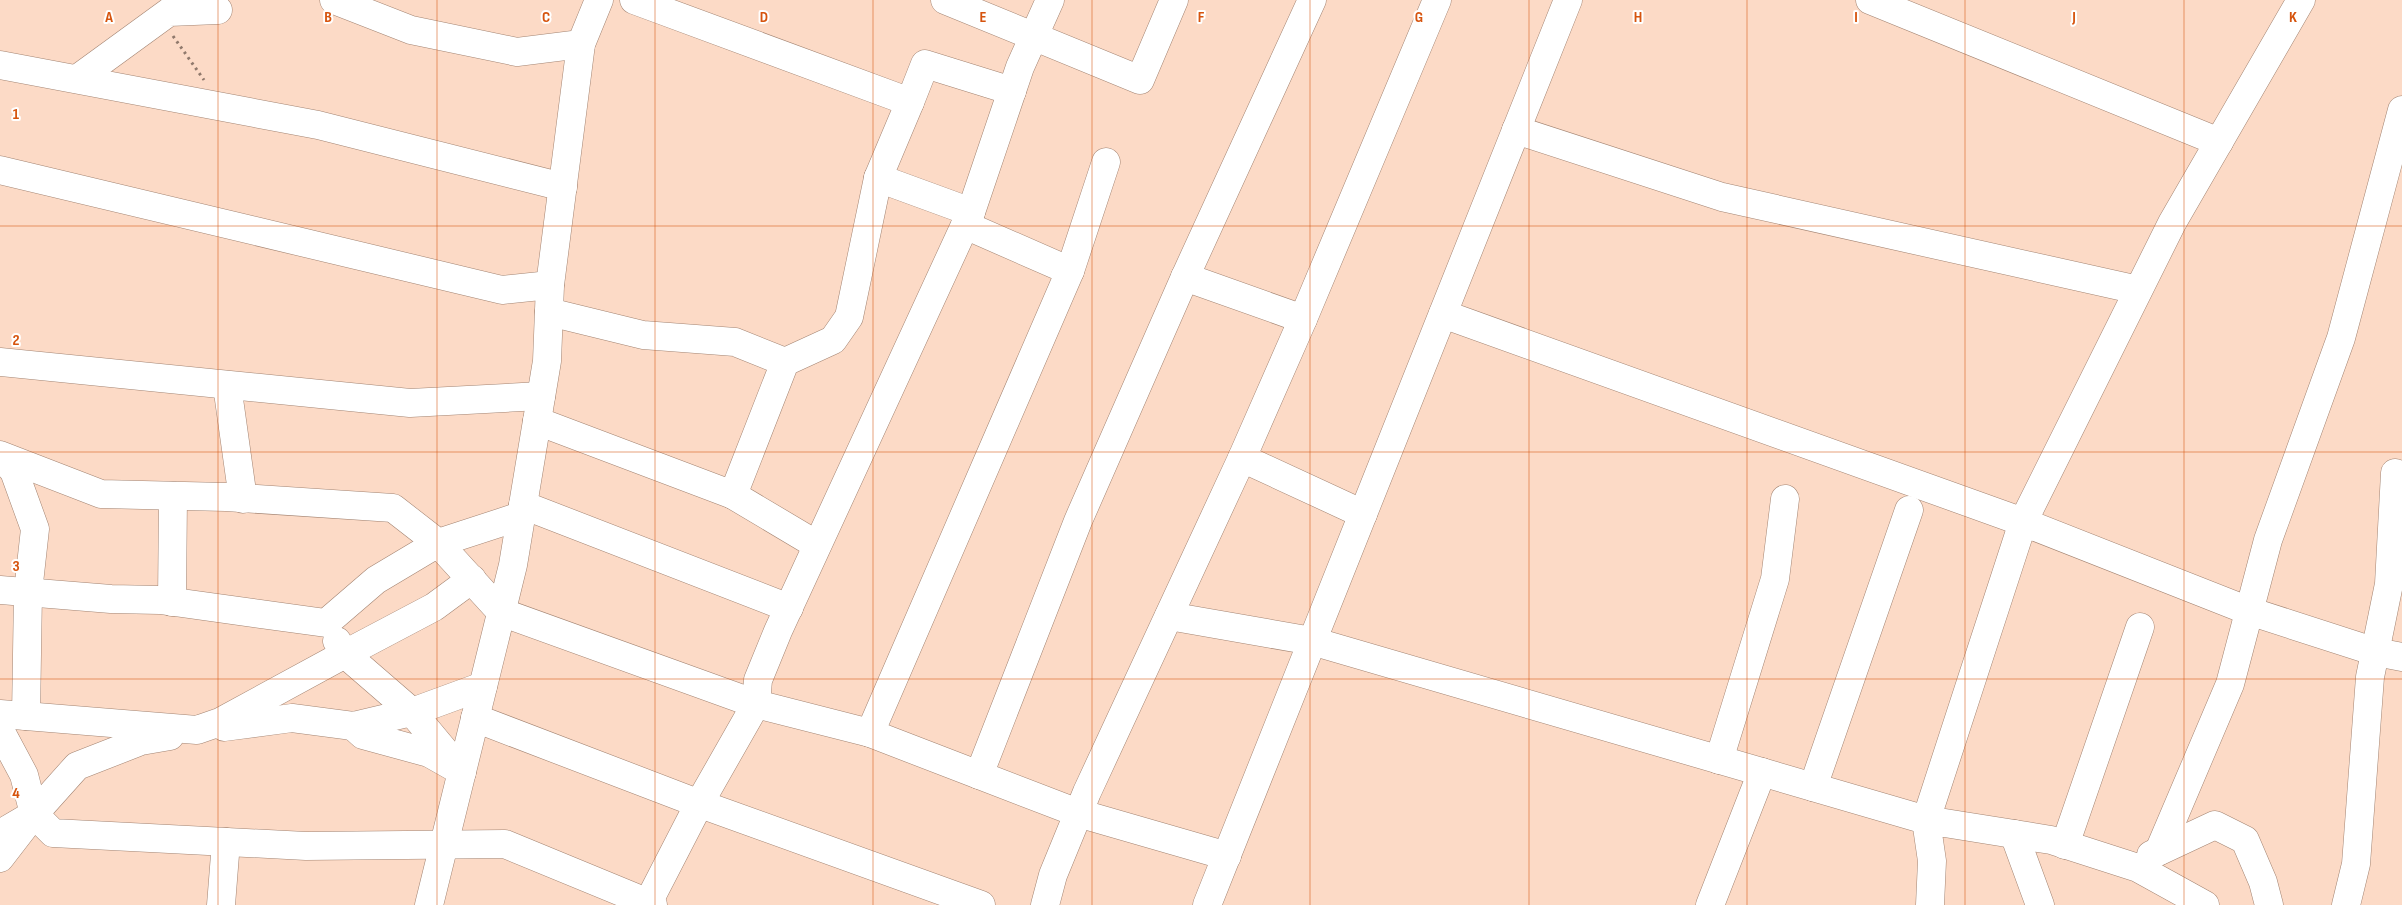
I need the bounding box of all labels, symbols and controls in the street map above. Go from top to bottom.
text: A [104,8,113,27]
text: B [324,8,332,27]
text: C [542,8,550,27]
text: D [760,8,768,27]
text: E [980,8,987,27]
text: F [1198,8,1205,27]
text: G [1415,8,1423,27]
text: H [1634,8,1642,27]
text: I [1854,8,1858,27]
text: J [2071,8,2076,27]
text: K [2289,8,2297,27]
text: 1 [13,105,20,124]
text: 2 [12,331,20,350]
text: 3 [12,557,20,576]
text: 4 [12,784,20,803]

